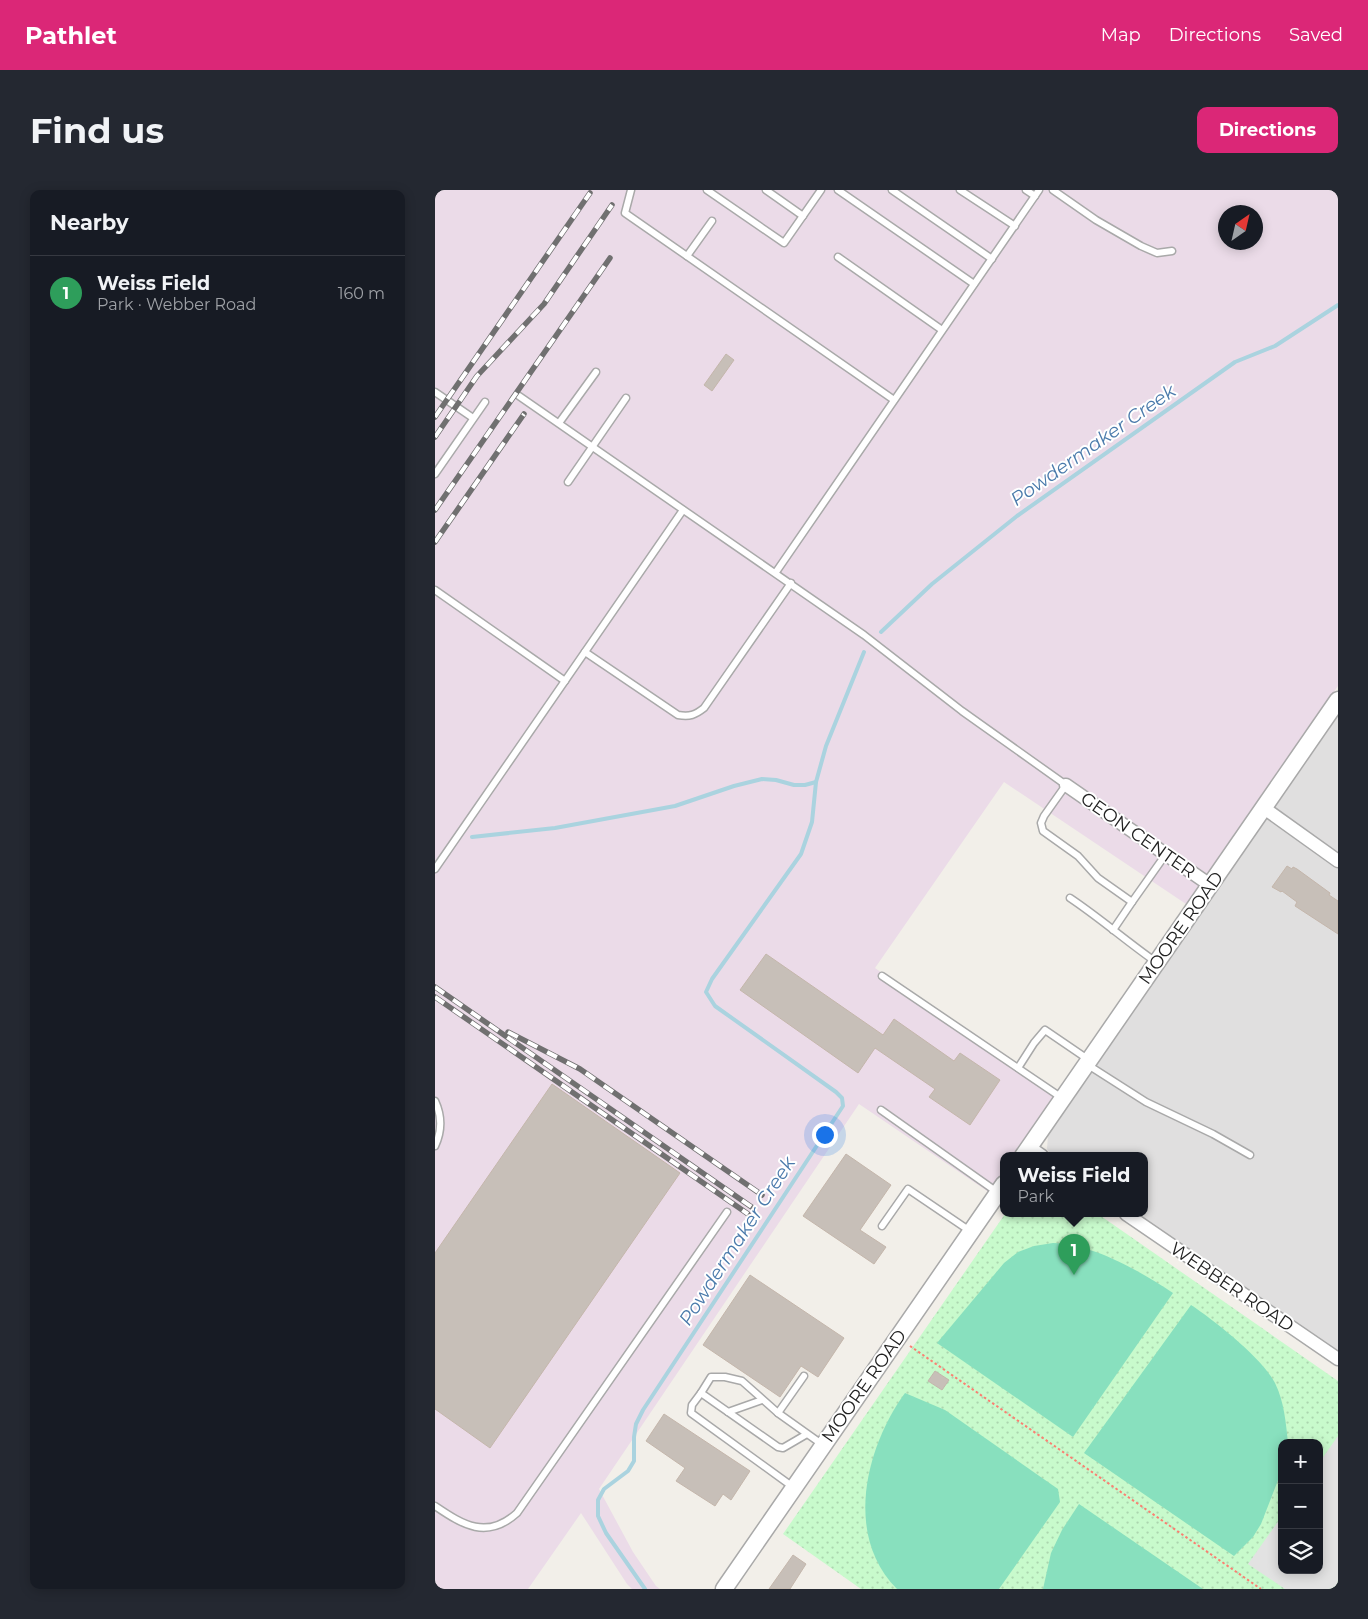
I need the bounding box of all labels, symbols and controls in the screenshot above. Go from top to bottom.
text: Pathlet [25,21,117,50]
text: Map [1101,24,1141,46]
text: Directions [1169,24,1261,46]
text: Saved [1289,24,1343,46]
button: Directions [1197,107,1338,153]
text: Find us [30,109,164,152]
north arrow [1218,205,1263,250]
text: Nearby [50,210,129,235]
text: Weiss Field [97,272,210,295]
text: 1 [63,284,69,303]
text: 160 m [338,284,385,303]
text: Park · Webber Road [97,295,256,314]
water label: Powdermaker Creek [1006,379,1181,511]
street label: GEON CENTER [1076,787,1200,883]
street label: MOORE ROAD [1134,867,1228,989]
your location [812,1122,838,1148]
water label: Powdermaker Creek [674,1152,801,1330]
popup [1000,1152,1148,1217]
text: Weiss Field [1017,1164,1131,1187]
text: Park [1017,1187,1054,1206]
pin: 1 [1058,1234,1090,1275]
street label: WEBBER ROAD [1166,1238,1298,1336]
street label: MOORE ROAD [817,1325,911,1447]
map controls [1278,1439,1323,1574]
button: + [1278,1439,1323,1484]
button: − [1278,1484,1323,1529]
button: layers [1278,1529,1323,1574]

